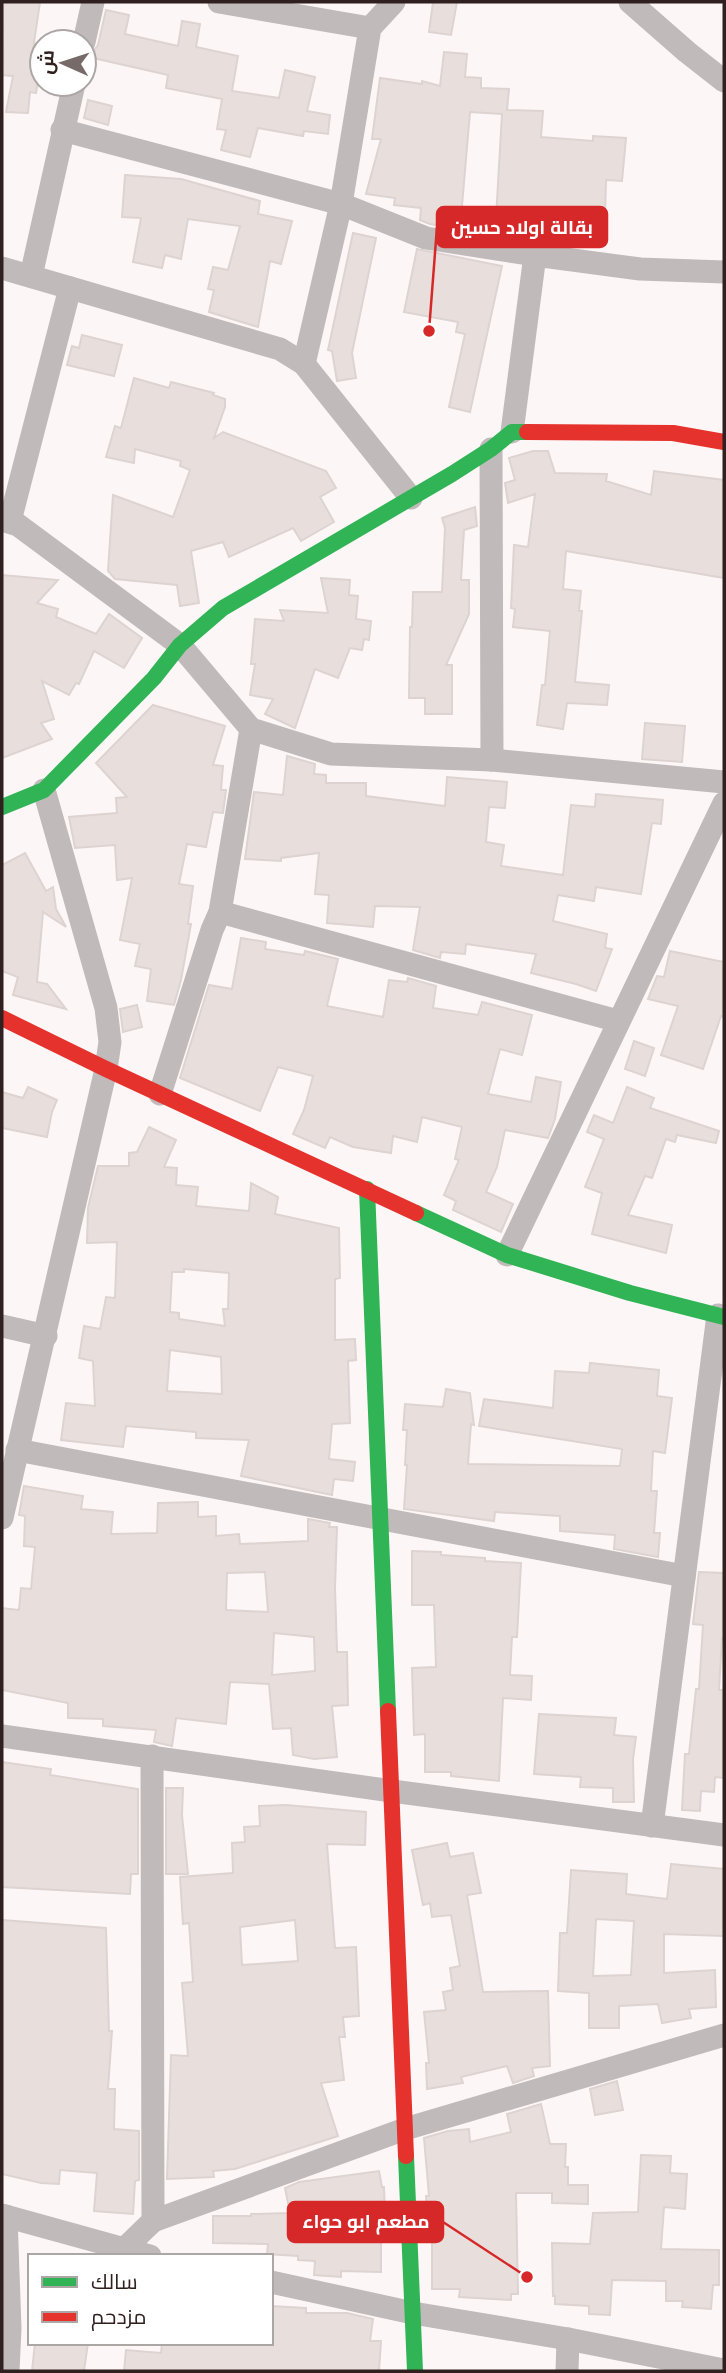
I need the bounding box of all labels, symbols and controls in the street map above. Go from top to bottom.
north arrow [28,28,98,98]
text: ش [32,49,60,75]
callout: بقالة اولاد حسين [437,207,607,247]
text: بقالة اولاد حسين [451,214,593,240]
callout: مطعم ابو حواء [288,2202,443,2242]
text: مطعم ابو حواء [303,2208,430,2235]
legend [28,2254,273,2345]
text: سالك [91,2267,138,2295]
text: مزدحم [91,2302,146,2331]

